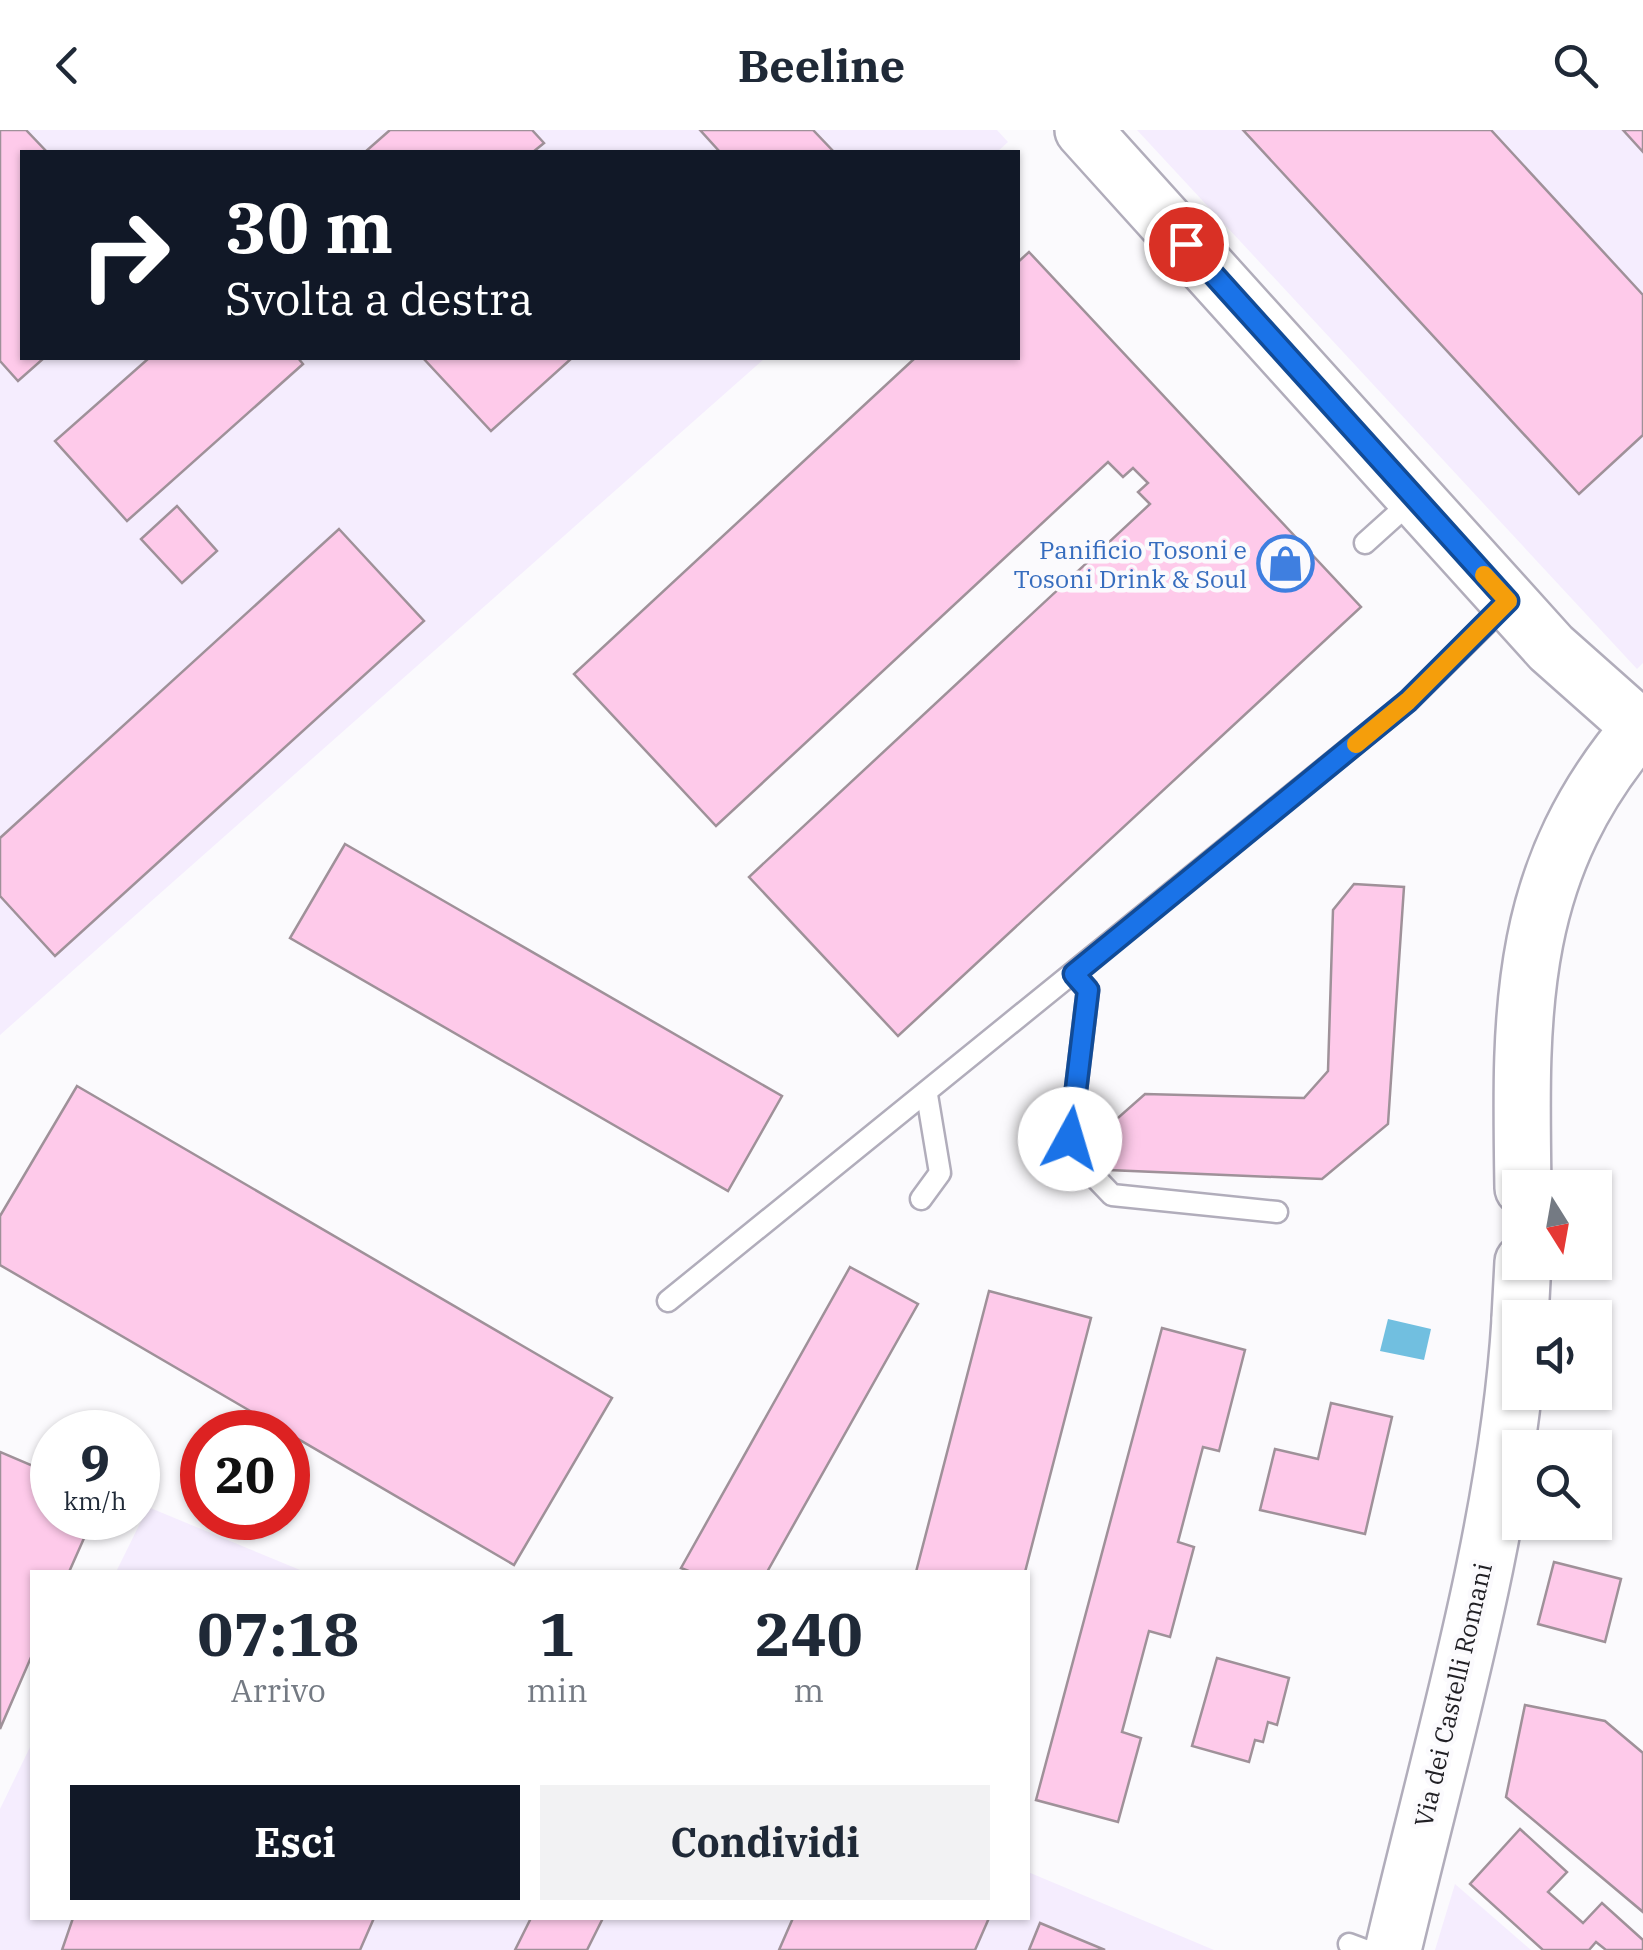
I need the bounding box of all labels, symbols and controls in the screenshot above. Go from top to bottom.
text: Beeline [738,36,905,94]
icon: back [40,38,95,93]
icon: search [1548,38,1603,93]
text: 30 m [225,181,393,272]
icon: right [60,190,190,320]
pin [1144,202,1229,287]
icon: arrive [1159,217,1214,272]
text: Svolta a destra [225,269,533,327]
place label: Panificio Tosoni e Tosoni Drink & Soul [1013,533,1247,595]
shop icon: Panificio Tosoni e Tosoni Drink & Soul [1256,534,1316,594]
position arrow [1018,1087,1122,1191]
north arrow [1502,1170,1612,1280]
map controls [1502,1170,1612,1540]
button: sound [1502,1300,1612,1410]
speed limit sign: 20 [180,1410,310,1540]
text: 9 [80,1430,110,1495]
button: search [1502,1430,1612,1540]
text: km/h [63,1484,127,1517]
street label: Via dei Castelli Romani [1406,1560,1499,1830]
text: 07:18 [197,1594,359,1673]
text: 1 [539,1594,575,1673]
text: 240 [755,1594,863,1673]
text: Arrivo [231,1669,326,1711]
text: min [527,1669,588,1711]
text: m [794,1669,824,1711]
button: Esci [70,1785,520,1900]
button: Condividi [540,1785,990,1900]

